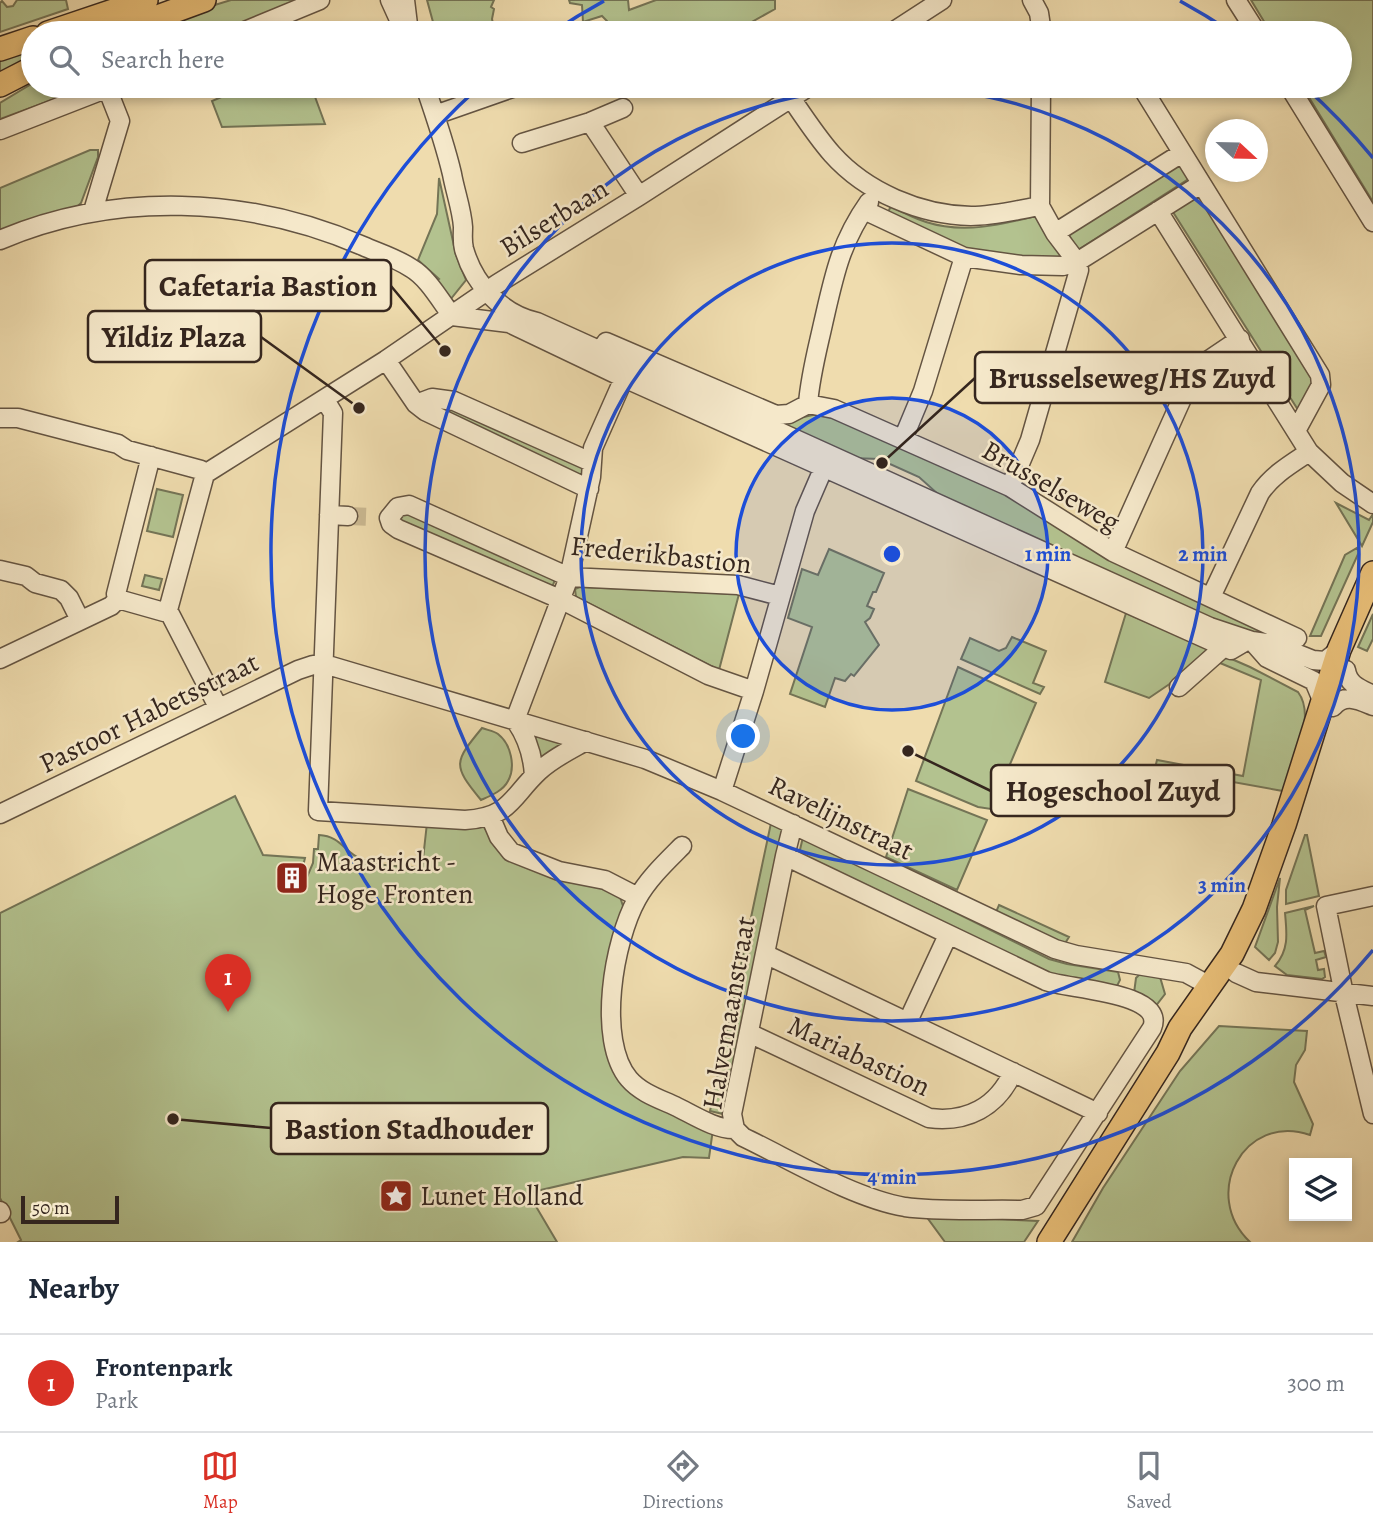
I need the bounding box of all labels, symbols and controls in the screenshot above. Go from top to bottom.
search box [21,21,1352,98]
icon: search [45,41,83,79]
text: Search here [101,42,225,77]
north arrow [1205,119,1268,182]
street label: Bilserbaan [492,170,616,266]
callout: Cafetaria Bastion [145,260,391,311]
text: Cafetaria Bastion [159,266,377,306]
callout: Yildiz Plaza [88,311,261,362]
text: Yildiz Plaza [101,317,247,357]
callout: Brusselseweg/HS Zuyd [975,352,1290,403]
text: Brusselseweg/HS Zuyd [989,358,1276,398]
street label: Brusselseweg [975,431,1127,541]
street label: Frederikbastion [569,527,753,583]
text: 1 min [1025,540,1072,568]
text: 2 min [1178,540,1228,568]
centre of rings [880,542,904,566]
street label: Pastoor Habetsstraat [33,643,265,783]
your location [726,719,760,753]
callout: Hogeschool Zuyd [991,765,1234,816]
street label: Ravelijnstraat [762,767,920,869]
text: Hogeschool Zuyd [1006,771,1221,811]
place label: Maastricht - Hoge Fronten [316,843,473,913]
building icon: Maastricht - Hoge Fronten [273,859,311,897]
text: 3 min [1198,871,1246,899]
street label: Halvemaanstraat [693,913,765,1113]
pin: 1 [205,954,251,1012]
street label: Mariabastion [782,1006,936,1106]
callout: Bastion Stadhouder [271,1103,548,1154]
text: Bastion Stadhouder [285,1109,534,1149]
map controls [1289,1158,1352,1221]
button: layers [1289,1158,1352,1221]
text: 4 min [867,1163,917,1191]
place icon: Lunet Holland [377,1177,415,1215]
place label: Lunet Holland [420,1177,585,1215]
scale bar [21,1193,119,1225]
text: 50 m [32,1195,70,1221]
text: Nearby [28,1268,119,1308]
text: Frontenpark [95,1350,232,1385]
text: 1 [47,1368,55,1399]
text: 300 m [1287,1368,1345,1399]
text: Park [95,1385,138,1416]
tab: Map [201,1447,239,1515]
tab: Directions [642,1447,724,1515]
tab: Saved [1127,1447,1172,1515]

